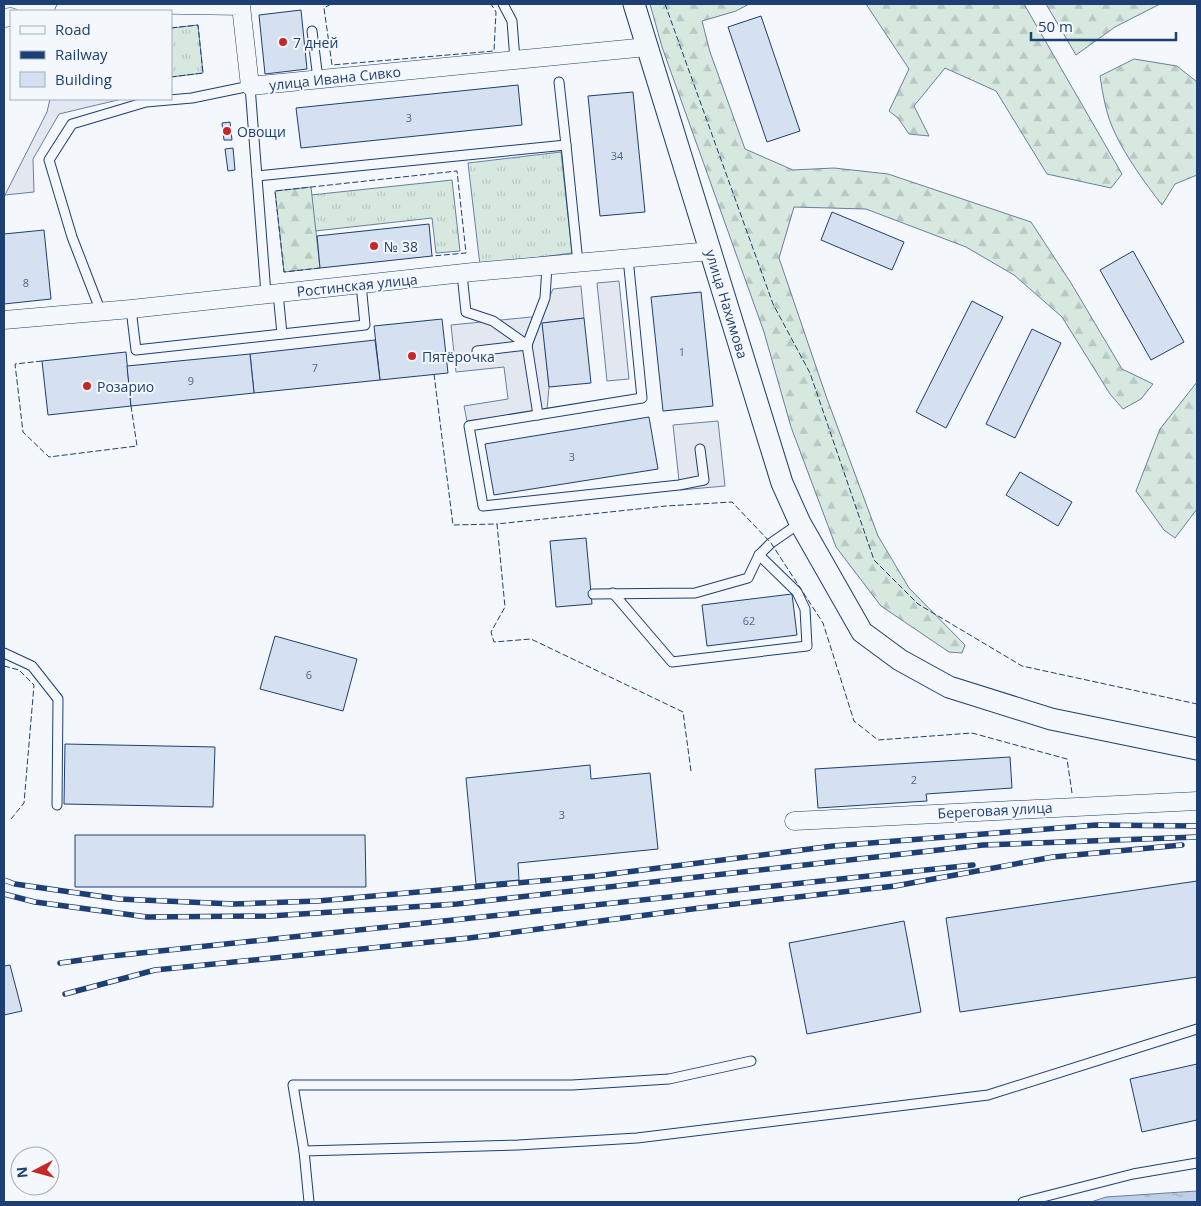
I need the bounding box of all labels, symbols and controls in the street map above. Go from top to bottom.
legend [10,10,172,100]
scale bar [1031,10,1176,42]
text: 50 m [1038,16,1073,36]
text: Road [55,19,91,39]
place label: 7 дней [293,33,338,52]
marker: 7 дней [277,36,289,48]
text: Railway [55,44,108,64]
street label: улица Ивана Сивко [268,62,402,94]
text: Building [55,69,112,89]
house number: 3 [406,110,412,125]
place label: Овощи [237,122,286,141]
marker: Овощи [221,125,233,137]
house number: 34 [611,148,624,163]
place label: № 38 [384,237,418,256]
marker: № 38 [368,240,380,252]
street label: улица Нахимова [701,247,753,361]
street label: Ростинская улица [296,269,418,301]
house number: 8 [23,275,29,290]
house number: 1 [679,344,685,359]
place label: Пятёрочка [422,347,495,366]
marker: Пятёрочка [406,350,418,362]
house number: 7 [312,360,318,375]
house number: 9 [188,373,194,388]
place label: Розарио [97,377,154,396]
marker: Розарио [81,380,93,392]
house number: 3 [569,449,575,464]
house number: 62 [743,613,755,628]
house number: 6 [306,667,312,682]
house number: 2 [911,772,917,787]
street label: Береговая улица [937,798,1053,822]
house number: 3 [559,807,565,822]
north arrow [10,1146,60,1196]
text: N [12,1166,32,1179]

